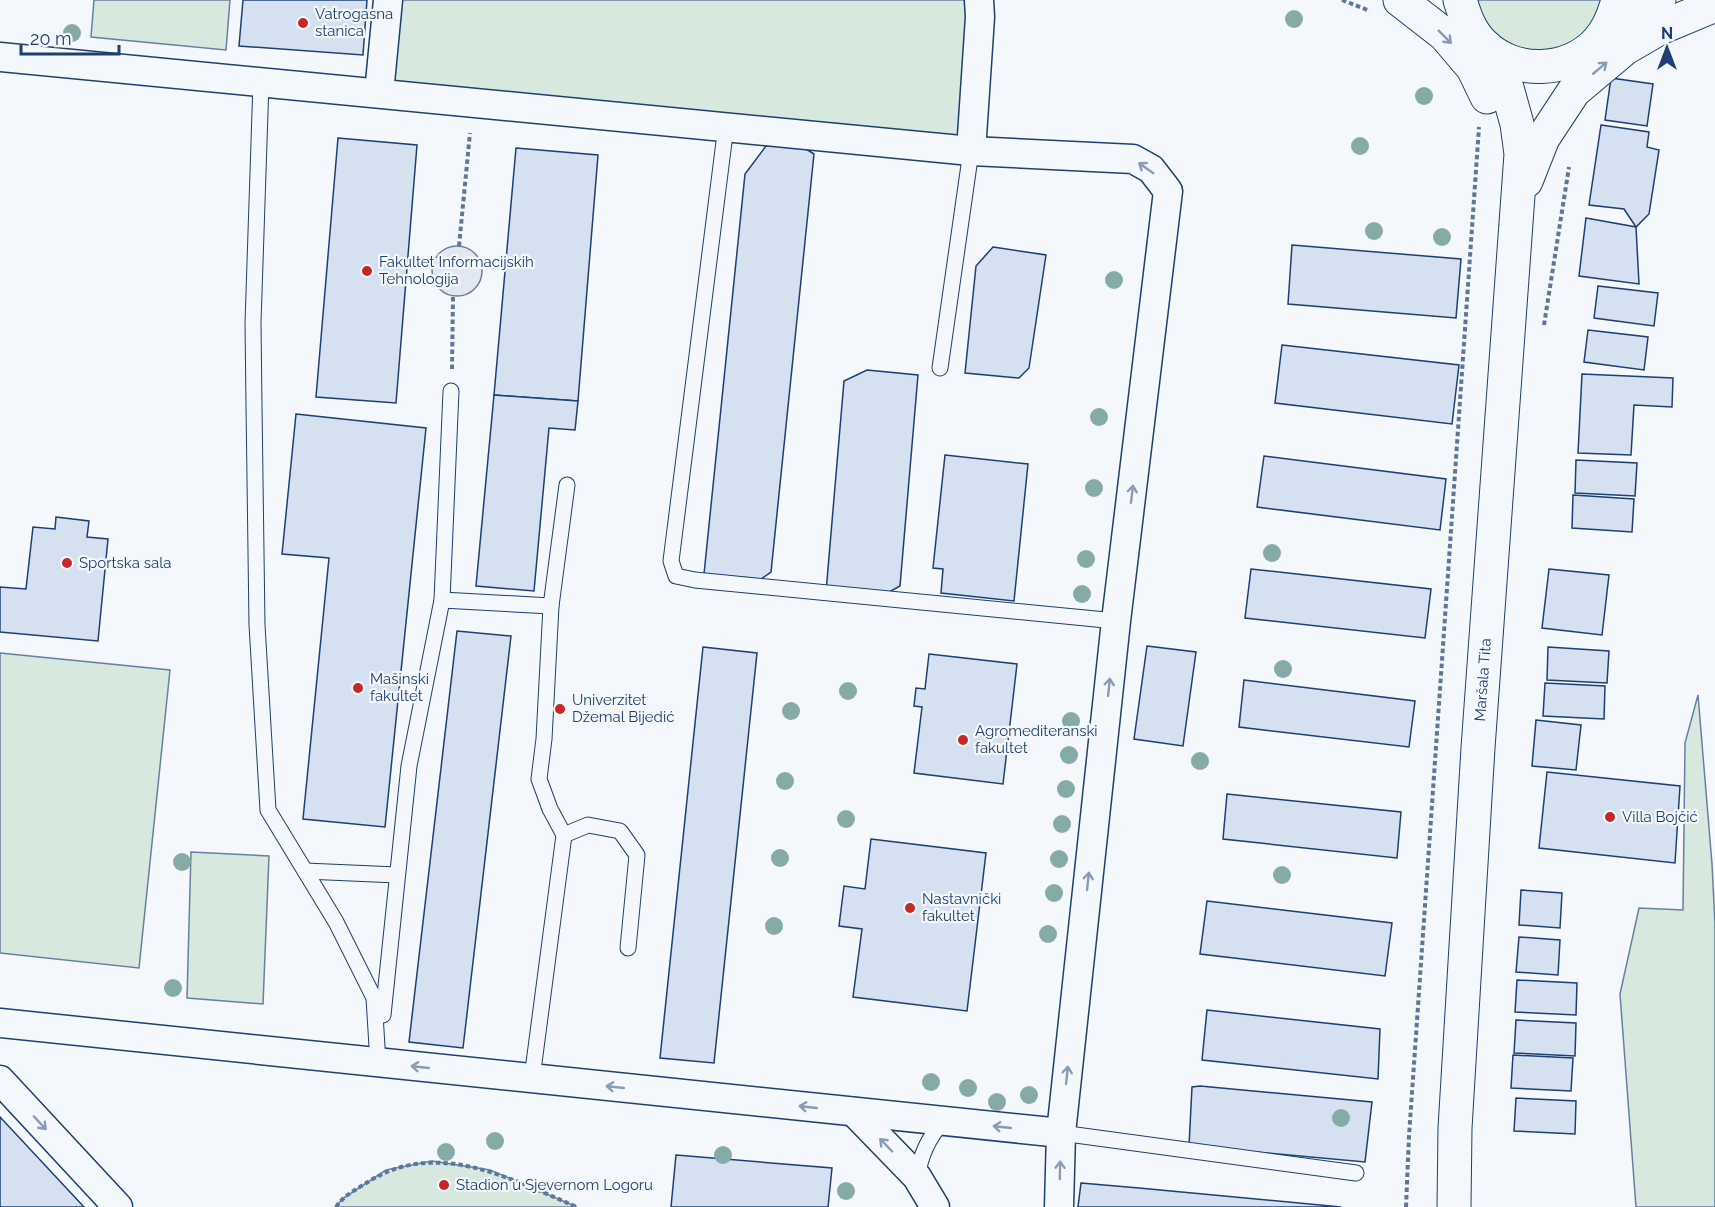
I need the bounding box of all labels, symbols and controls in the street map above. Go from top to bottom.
place label: Vatrogasna stanica [315,5,393,40]
marker: Vatrogasna stanica [296,16,310,30]
scale bar [21,18,118,56]
north arrow [1637,18,1697,78]
text: N [1661,24,1673,43]
text: 20 m [30,28,72,49]
one-way arrow [1438,30,1453,44]
one-way arrow [1592,62,1608,75]
one-way arrow [1138,161,1155,174]
place label: Fakultet Informacijskih Tehnologija [379,253,534,288]
marker: Fakultet Informacijskih Tehnologija [360,264,374,278]
one-way arrow [1126,484,1137,504]
place label: Sportska sala [79,554,171,572]
marker: Sportska sala [60,556,74,570]
street label: Maršala Tita [1471,638,1495,722]
place label: Mašinski fakultet [370,670,429,705]
one-way arrow [1104,678,1115,698]
marker: Mašinski fakultet [351,681,365,695]
place label: Univerzitet Džemal Bijedić [572,691,674,726]
marker: Univerzitet Džemal Bijedić [553,702,567,716]
place label: Agromediteranski fakultet [975,722,1098,757]
marker: Agromediteranski fakultet [956,733,970,747]
place label: Villa Bojčić [1622,808,1698,826]
marker: Villa Bojčić [1603,810,1617,824]
one-way arrow [1083,872,1094,892]
place label: Nastavnički fakultet [922,890,1001,925]
marker: Nastavnički fakultet [903,901,917,915]
one-way arrow [411,1061,431,1072]
one-way arrow [1062,1066,1073,1085]
one-way arrow [605,1081,625,1092]
one-way arrow [799,1101,819,1112]
one-way arrow [33,1115,47,1130]
one-way arrow [993,1121,1013,1132]
one-way arrow [879,1137,894,1152]
one-way arrow [1054,1161,1066,1181]
place label: Stadion u Sjevernom Logoru [456,1176,653,1194]
marker: Stadion u Sjevernom Logoru [437,1178,451,1192]

